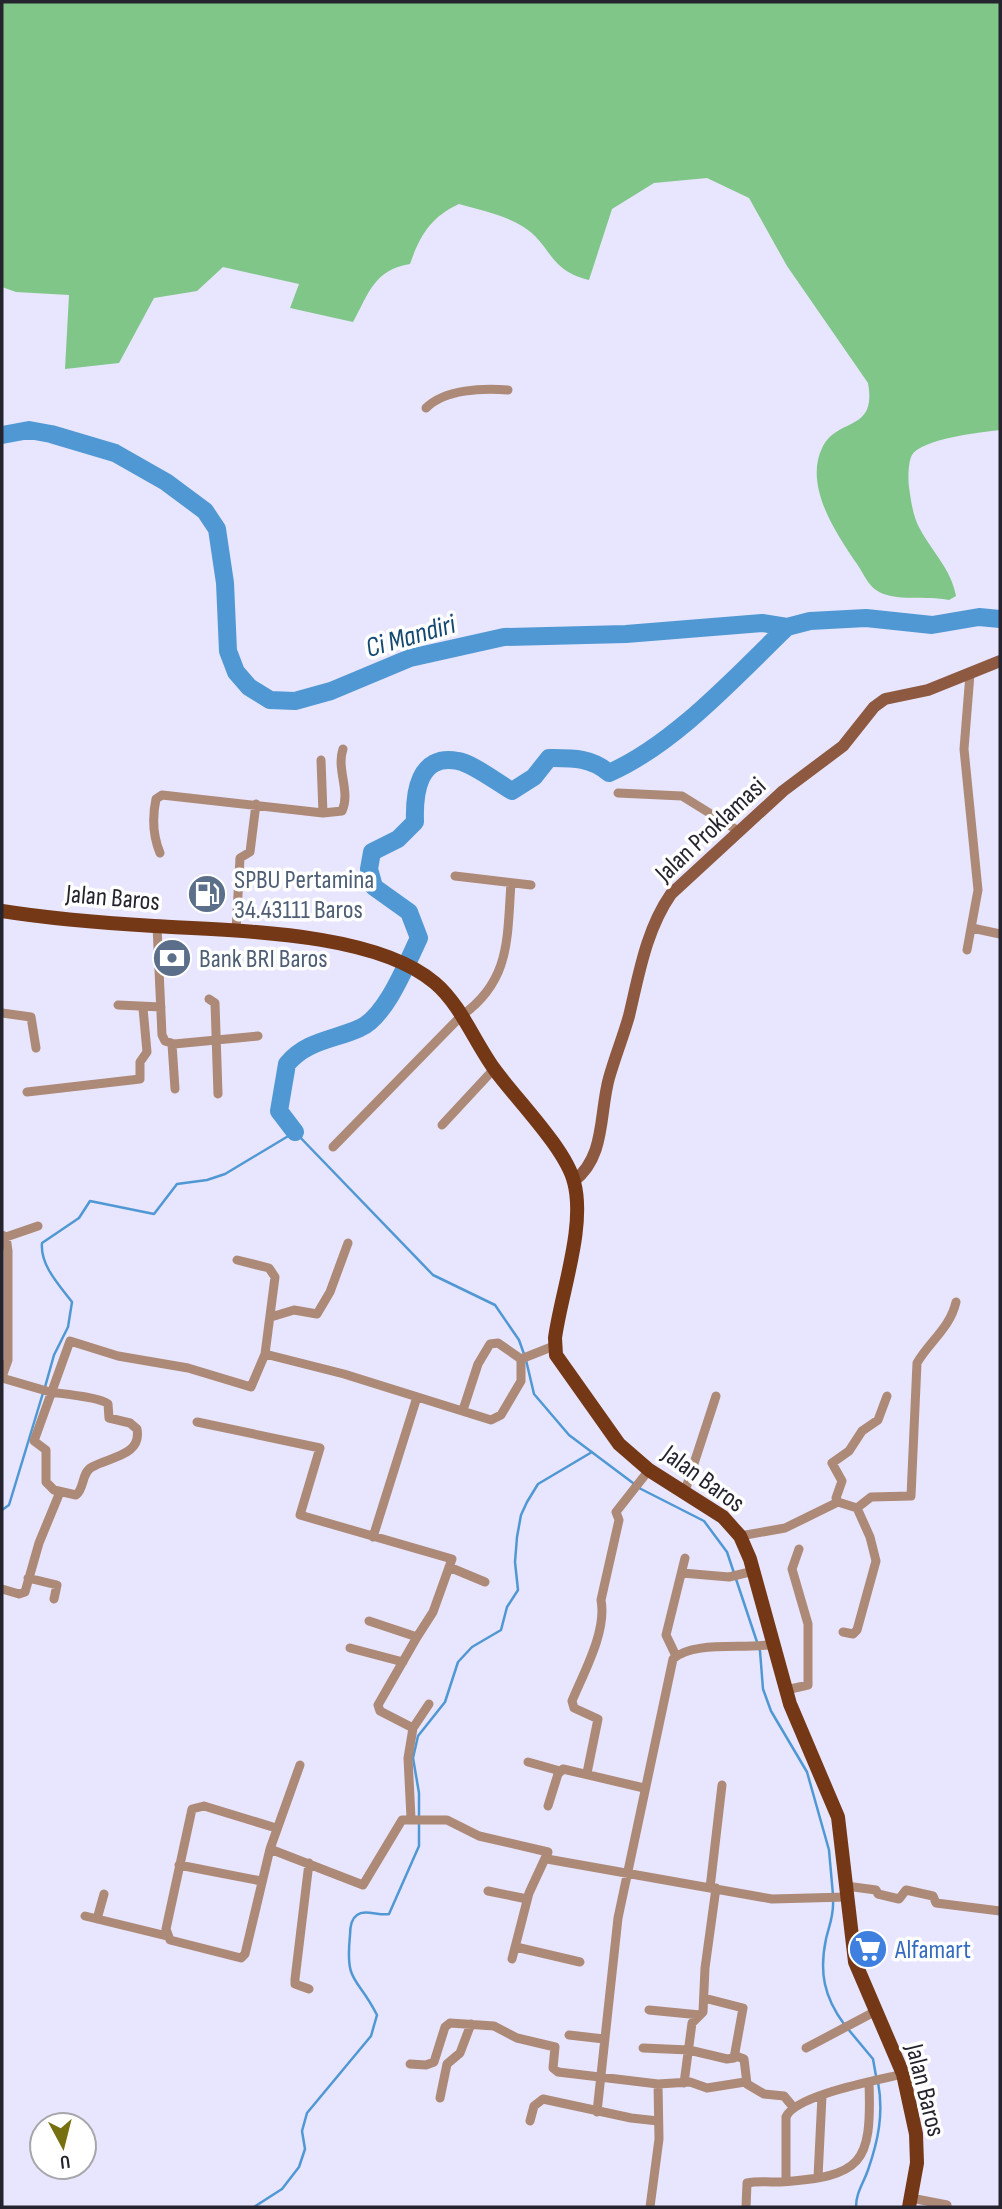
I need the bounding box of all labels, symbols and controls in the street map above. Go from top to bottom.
water label: Ci Mandiri [362,608,460,665]
street label: Jalan Proklamasi [649,771,773,890]
place label: SPBU Pertamina 34.43111 Baros [234,865,374,926]
fuel station icon: SPBU Pertamina 34.43111 Baros [186,873,228,915]
street label: Jalan Baros [64,879,161,918]
bank icon: Bank BRI Baros [151,937,193,979]
place label: Bank BRI Baros [199,944,328,975]
street label: Jalan Baros [655,1438,750,1519]
supermarket icon: Alfamart [847,1928,889,1970]
place label: Alfamart [894,1935,971,1966]
street label: Jalan Baros [898,2040,951,2140]
north arrow [28,2111,98,2181]
text: U [59,2149,71,2173]

